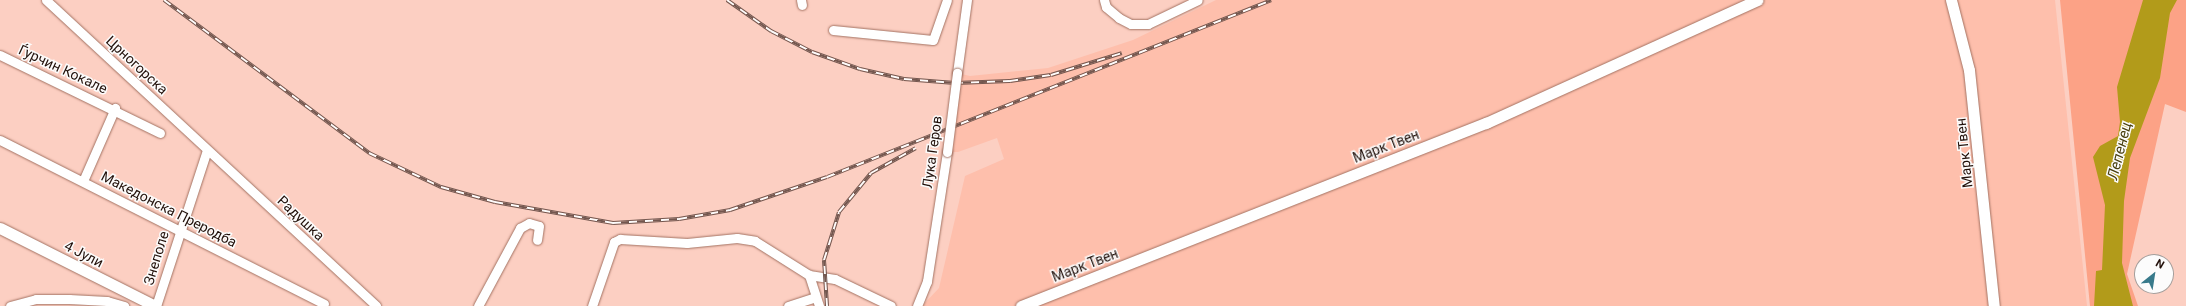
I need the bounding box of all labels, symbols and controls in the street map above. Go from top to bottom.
street label: Црногорска [103,32,171,98]
street label: Ѓурчин Кокале [16,41,110,97]
street label: Лука Геров [919,115,945,189]
street label: Марк Твен [1952,117,1976,189]
water label: Лепенец [2104,120,2136,182]
street label: Марк Твен [1350,126,1422,166]
street label: Македонска Преродба [99,168,239,250]
street label: Радушка [274,192,328,244]
street label: Знеполе [140,229,172,287]
street label: 4 Јули [62,237,106,271]
street label: Марк Твен [1049,245,1121,285]
north arrow [2134,254,2174,294]
text: N [2153,256,2166,272]

